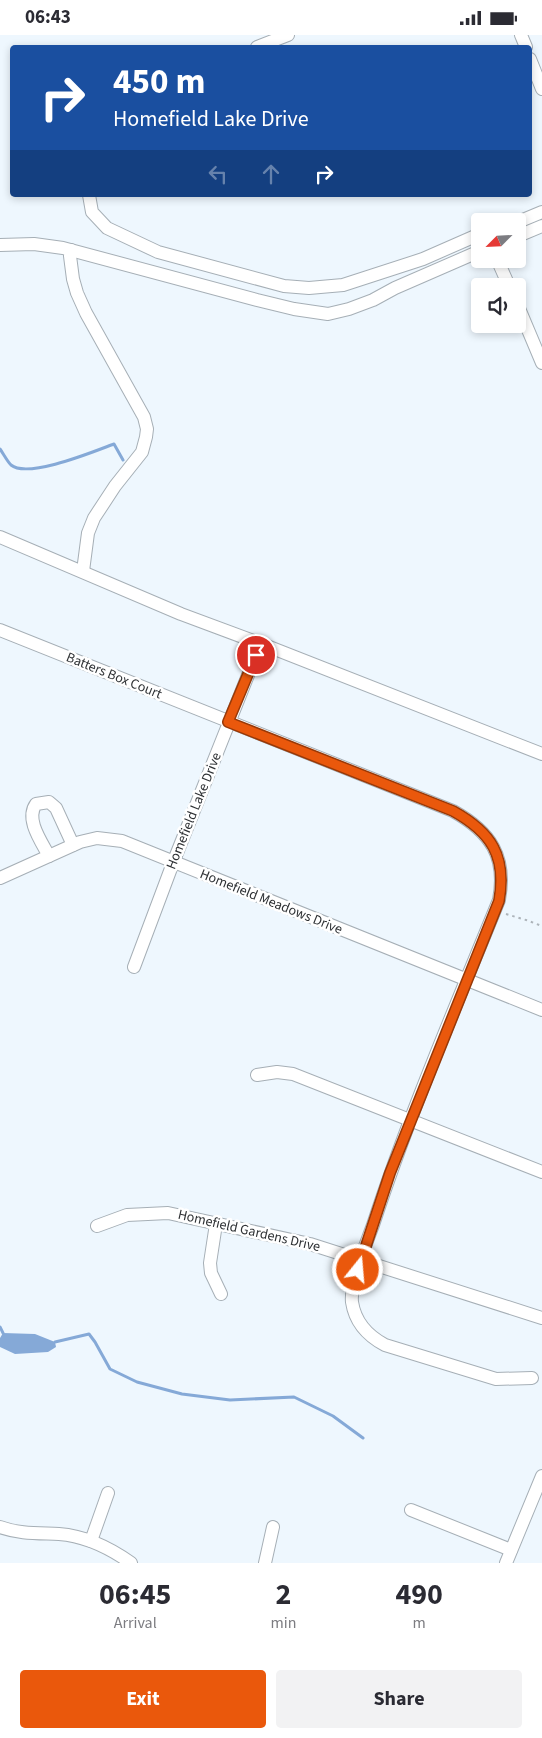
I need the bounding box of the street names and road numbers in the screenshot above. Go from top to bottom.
street label: Batters Box Court [63,648,165,704]
street label: Homefield Lake Drive [161,750,227,872]
street label: Homefield Meadows Drive [197,864,345,940]
street label: Homefield Gardens Drive [176,1205,322,1257]

